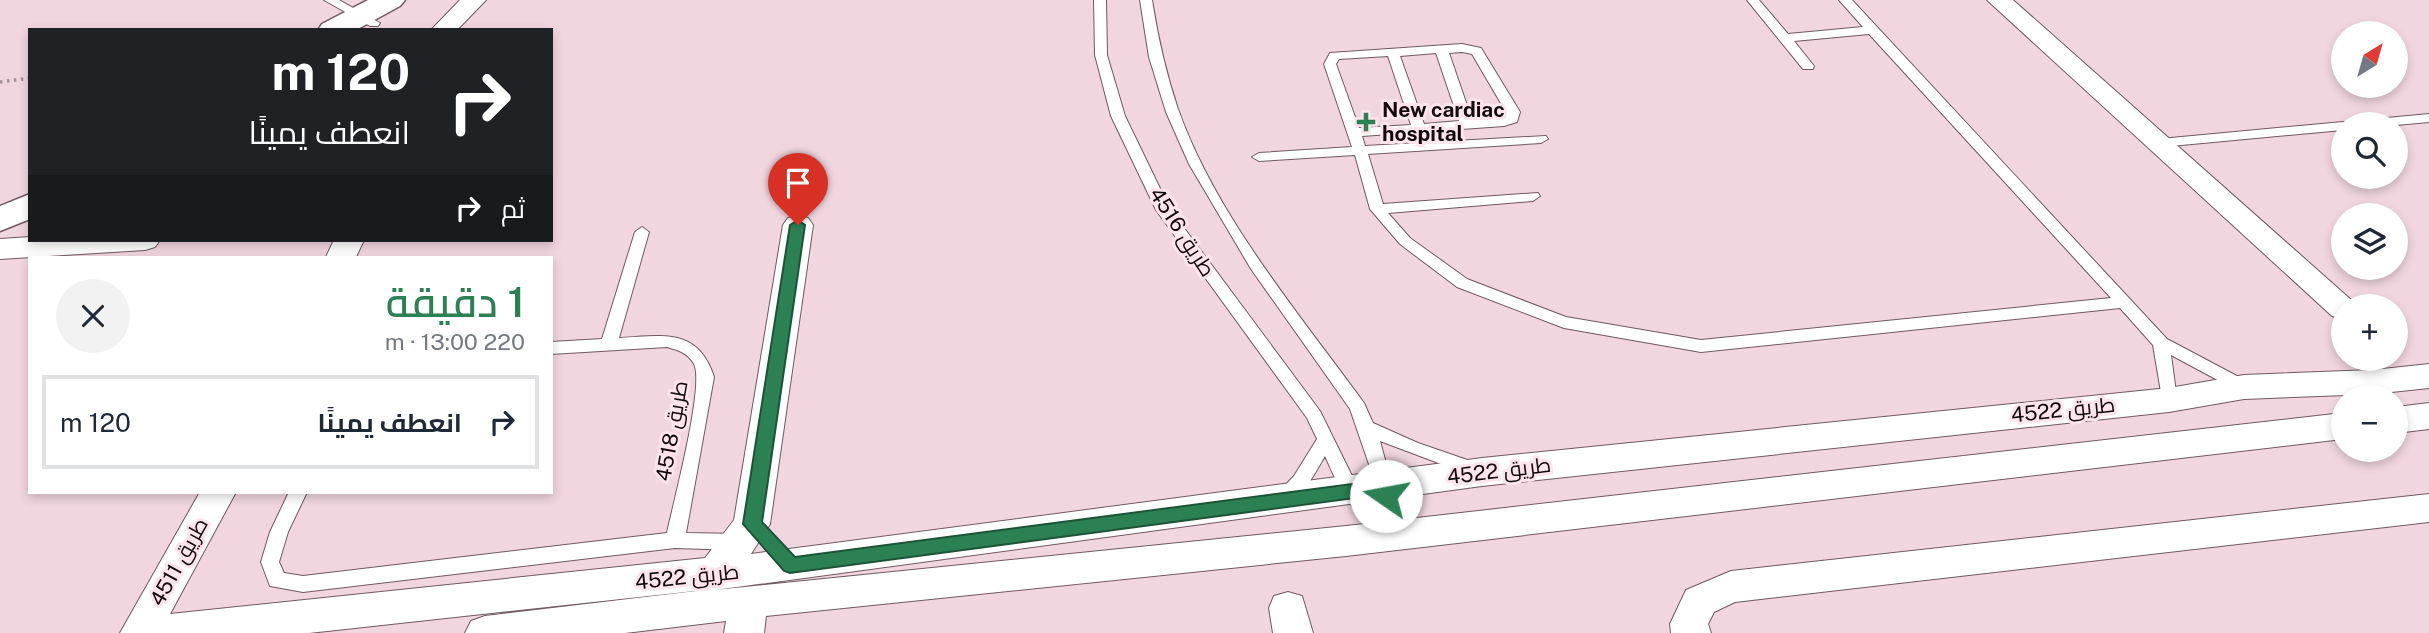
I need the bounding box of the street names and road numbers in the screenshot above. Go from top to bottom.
street label: طريق 4516 [1144,182,1220,282]
street label: طريق 4518 [650,379,694,483]
street label: طريق 4522 [2010,392,2116,428]
street label: طريق 4522 [1446,452,1552,490]
street label: طريق 4511 [144,513,214,611]
street label: طريق 4522 [634,559,740,595]

